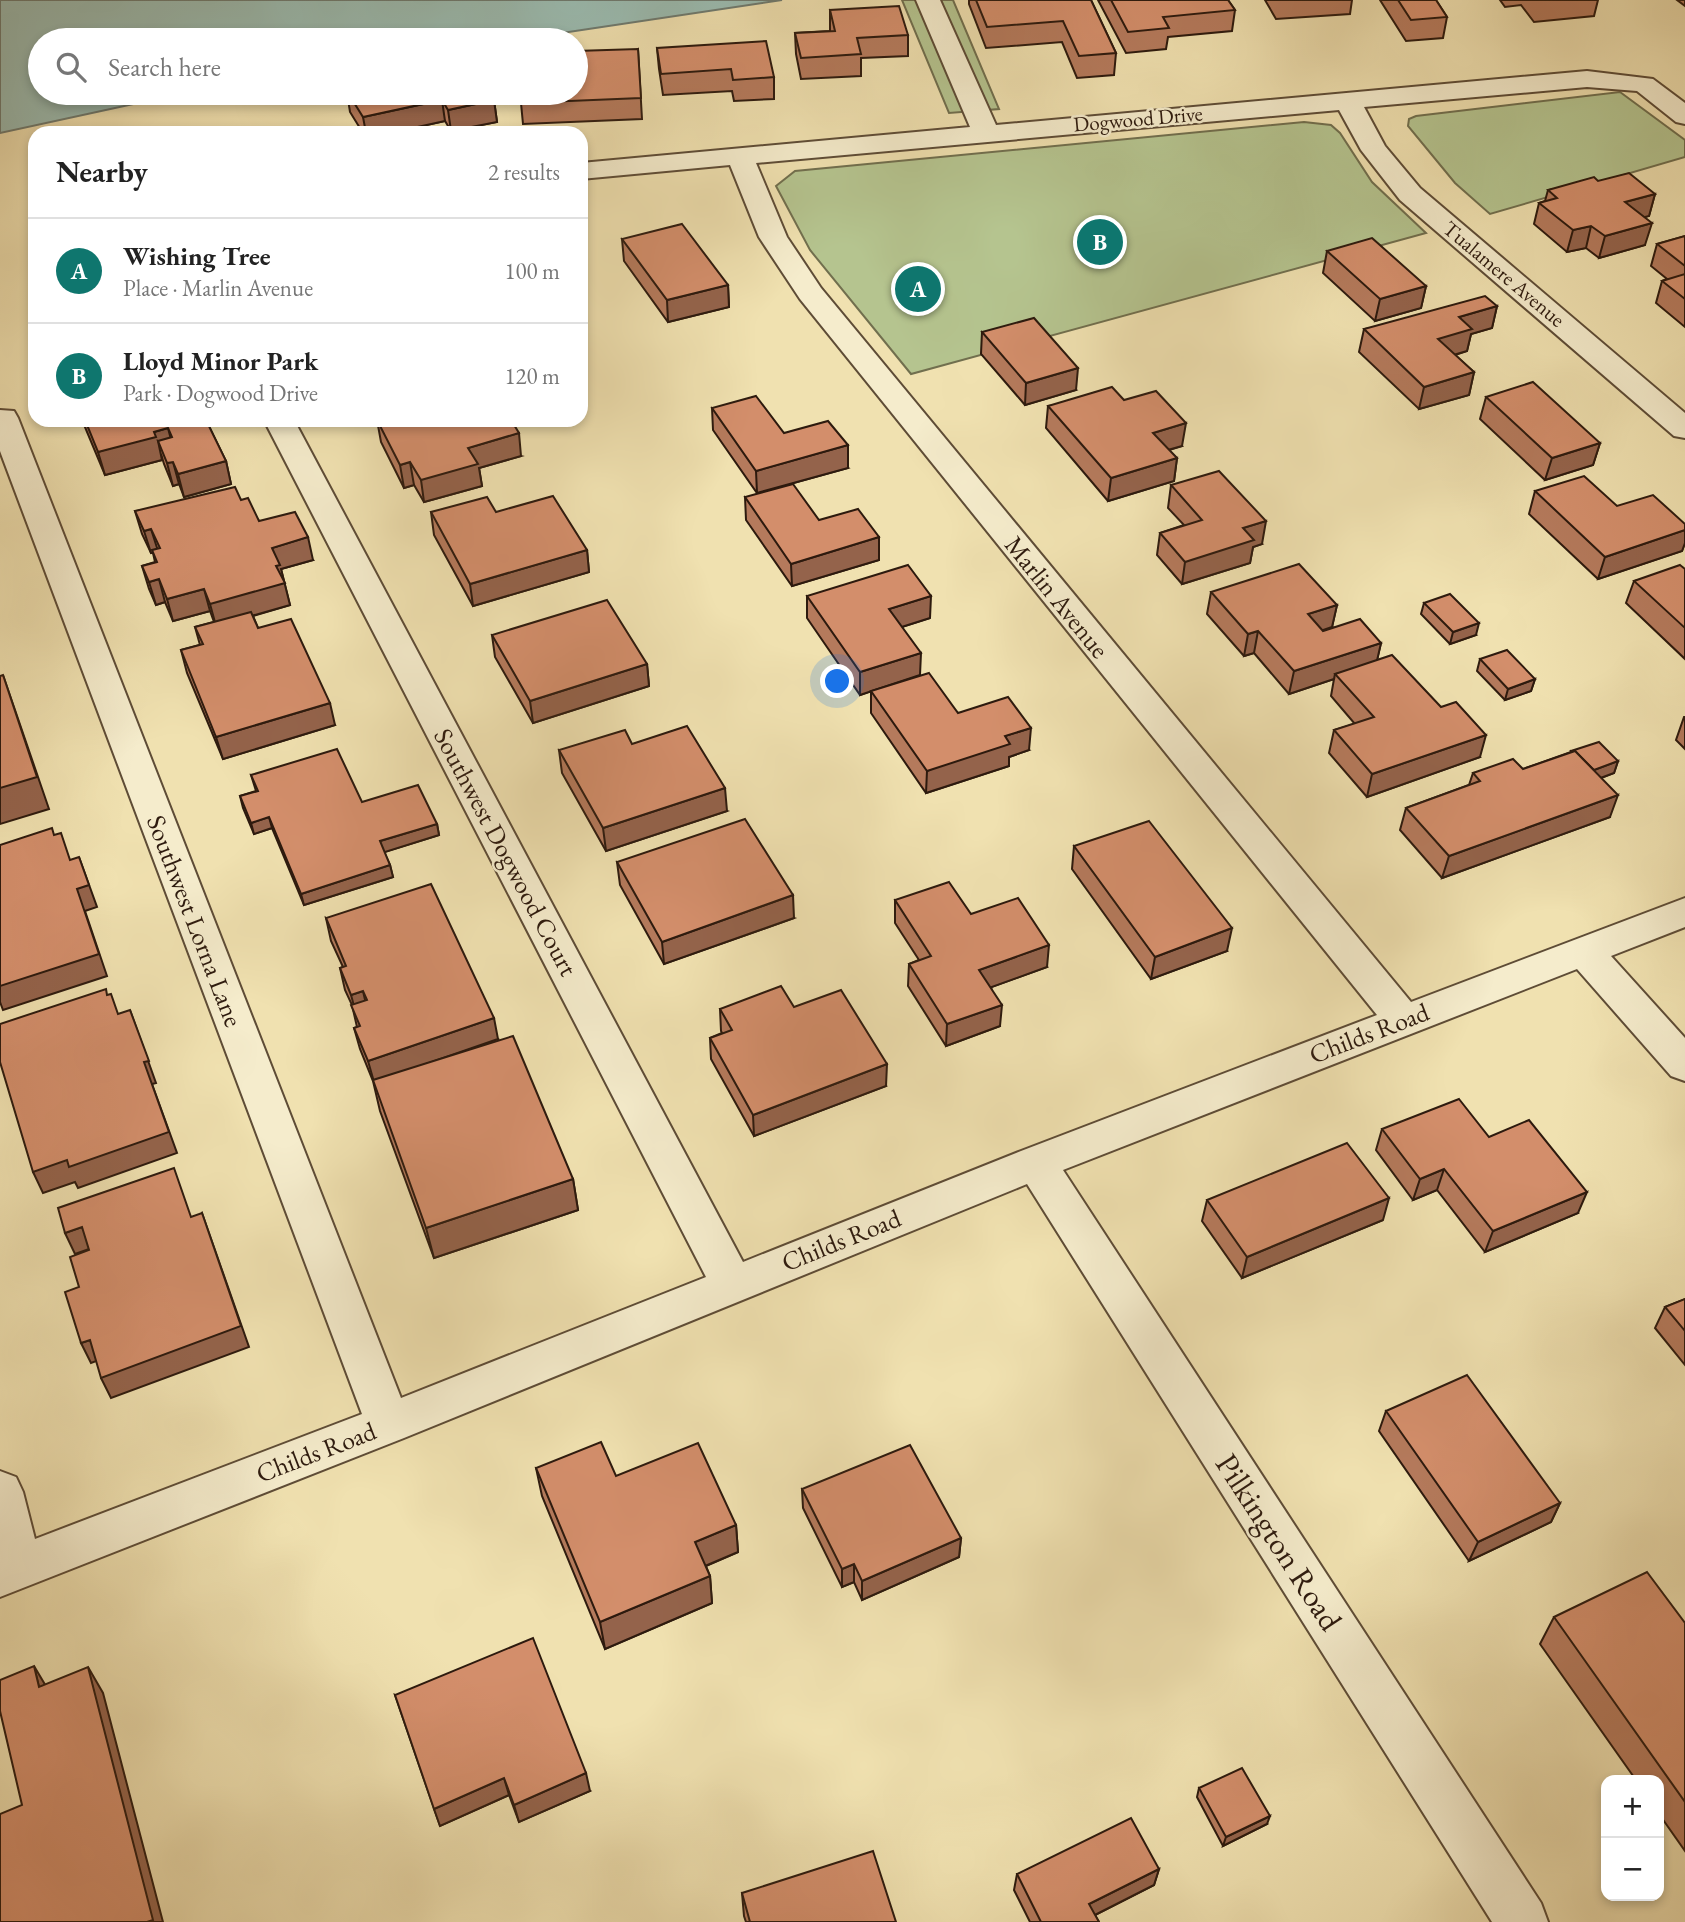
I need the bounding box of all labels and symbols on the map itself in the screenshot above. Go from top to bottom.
street label: Dogwood Drive [1072,99,1204,138]
street label: Tualamere Avenue [1438,215,1571,333]
pin: B [1077,216,1123,268]
pin: A [895,263,941,315]
street label: Marlin Avenue [997,529,1117,665]
your location [820,664,854,698]
street label: Southwest Dogwood Court [426,722,586,982]
street label: Southwest Lorna Lane [139,810,251,1032]
street label: Childs Road [1304,994,1435,1071]
street label: Childs Road [776,1200,906,1279]
street label: Childs Road [251,1413,382,1490]
street label: Pilkington Road [1206,1445,1352,1639]

